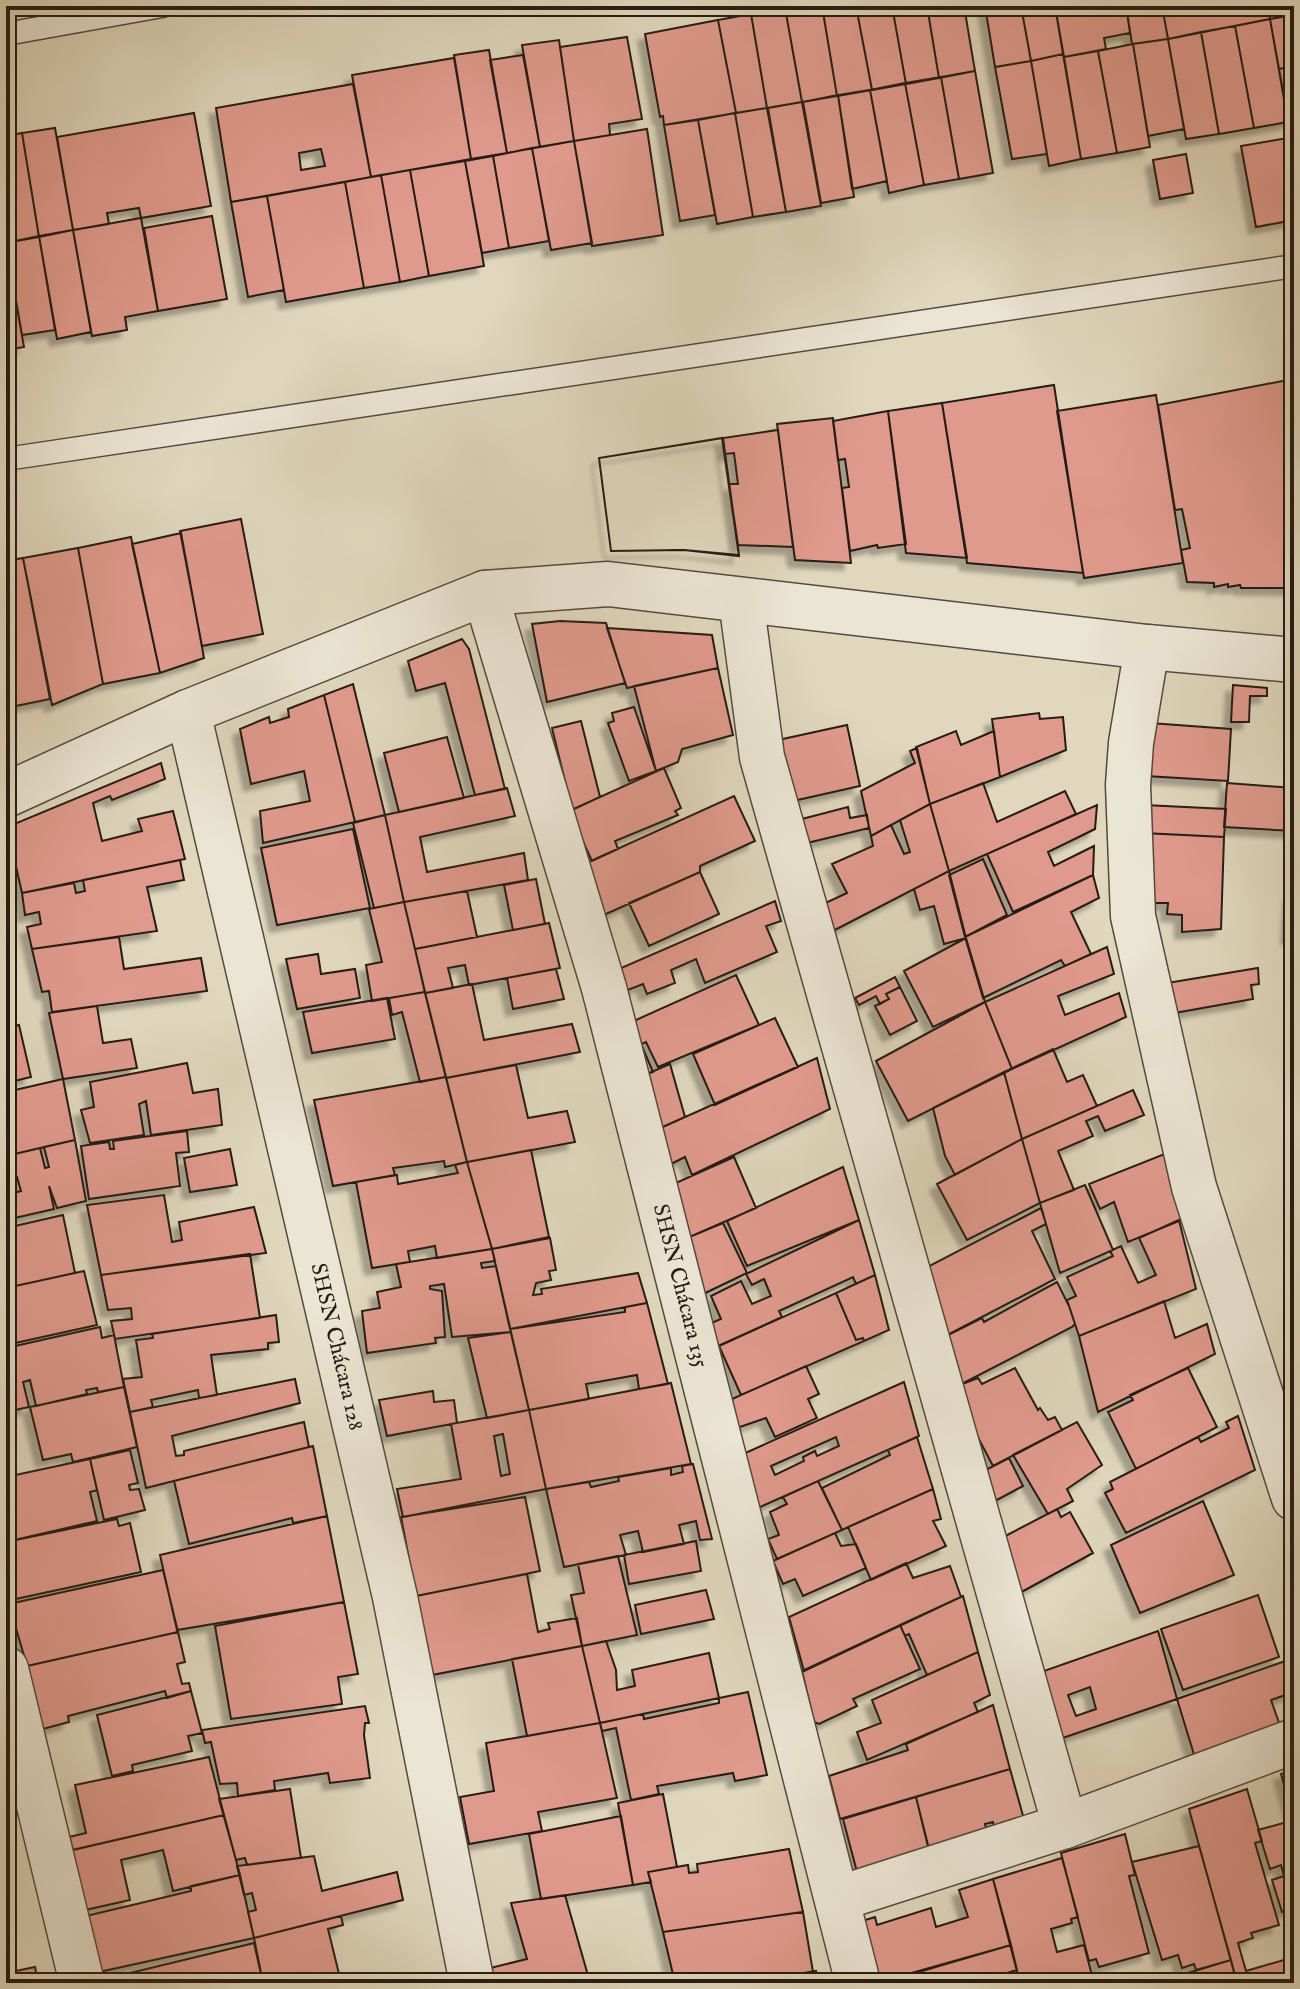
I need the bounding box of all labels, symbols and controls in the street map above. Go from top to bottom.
street label: SHSN Chácara 135 [646,1201,714,1371]
street label: SHSN Chácara 128 [303,1260,370,1433]

